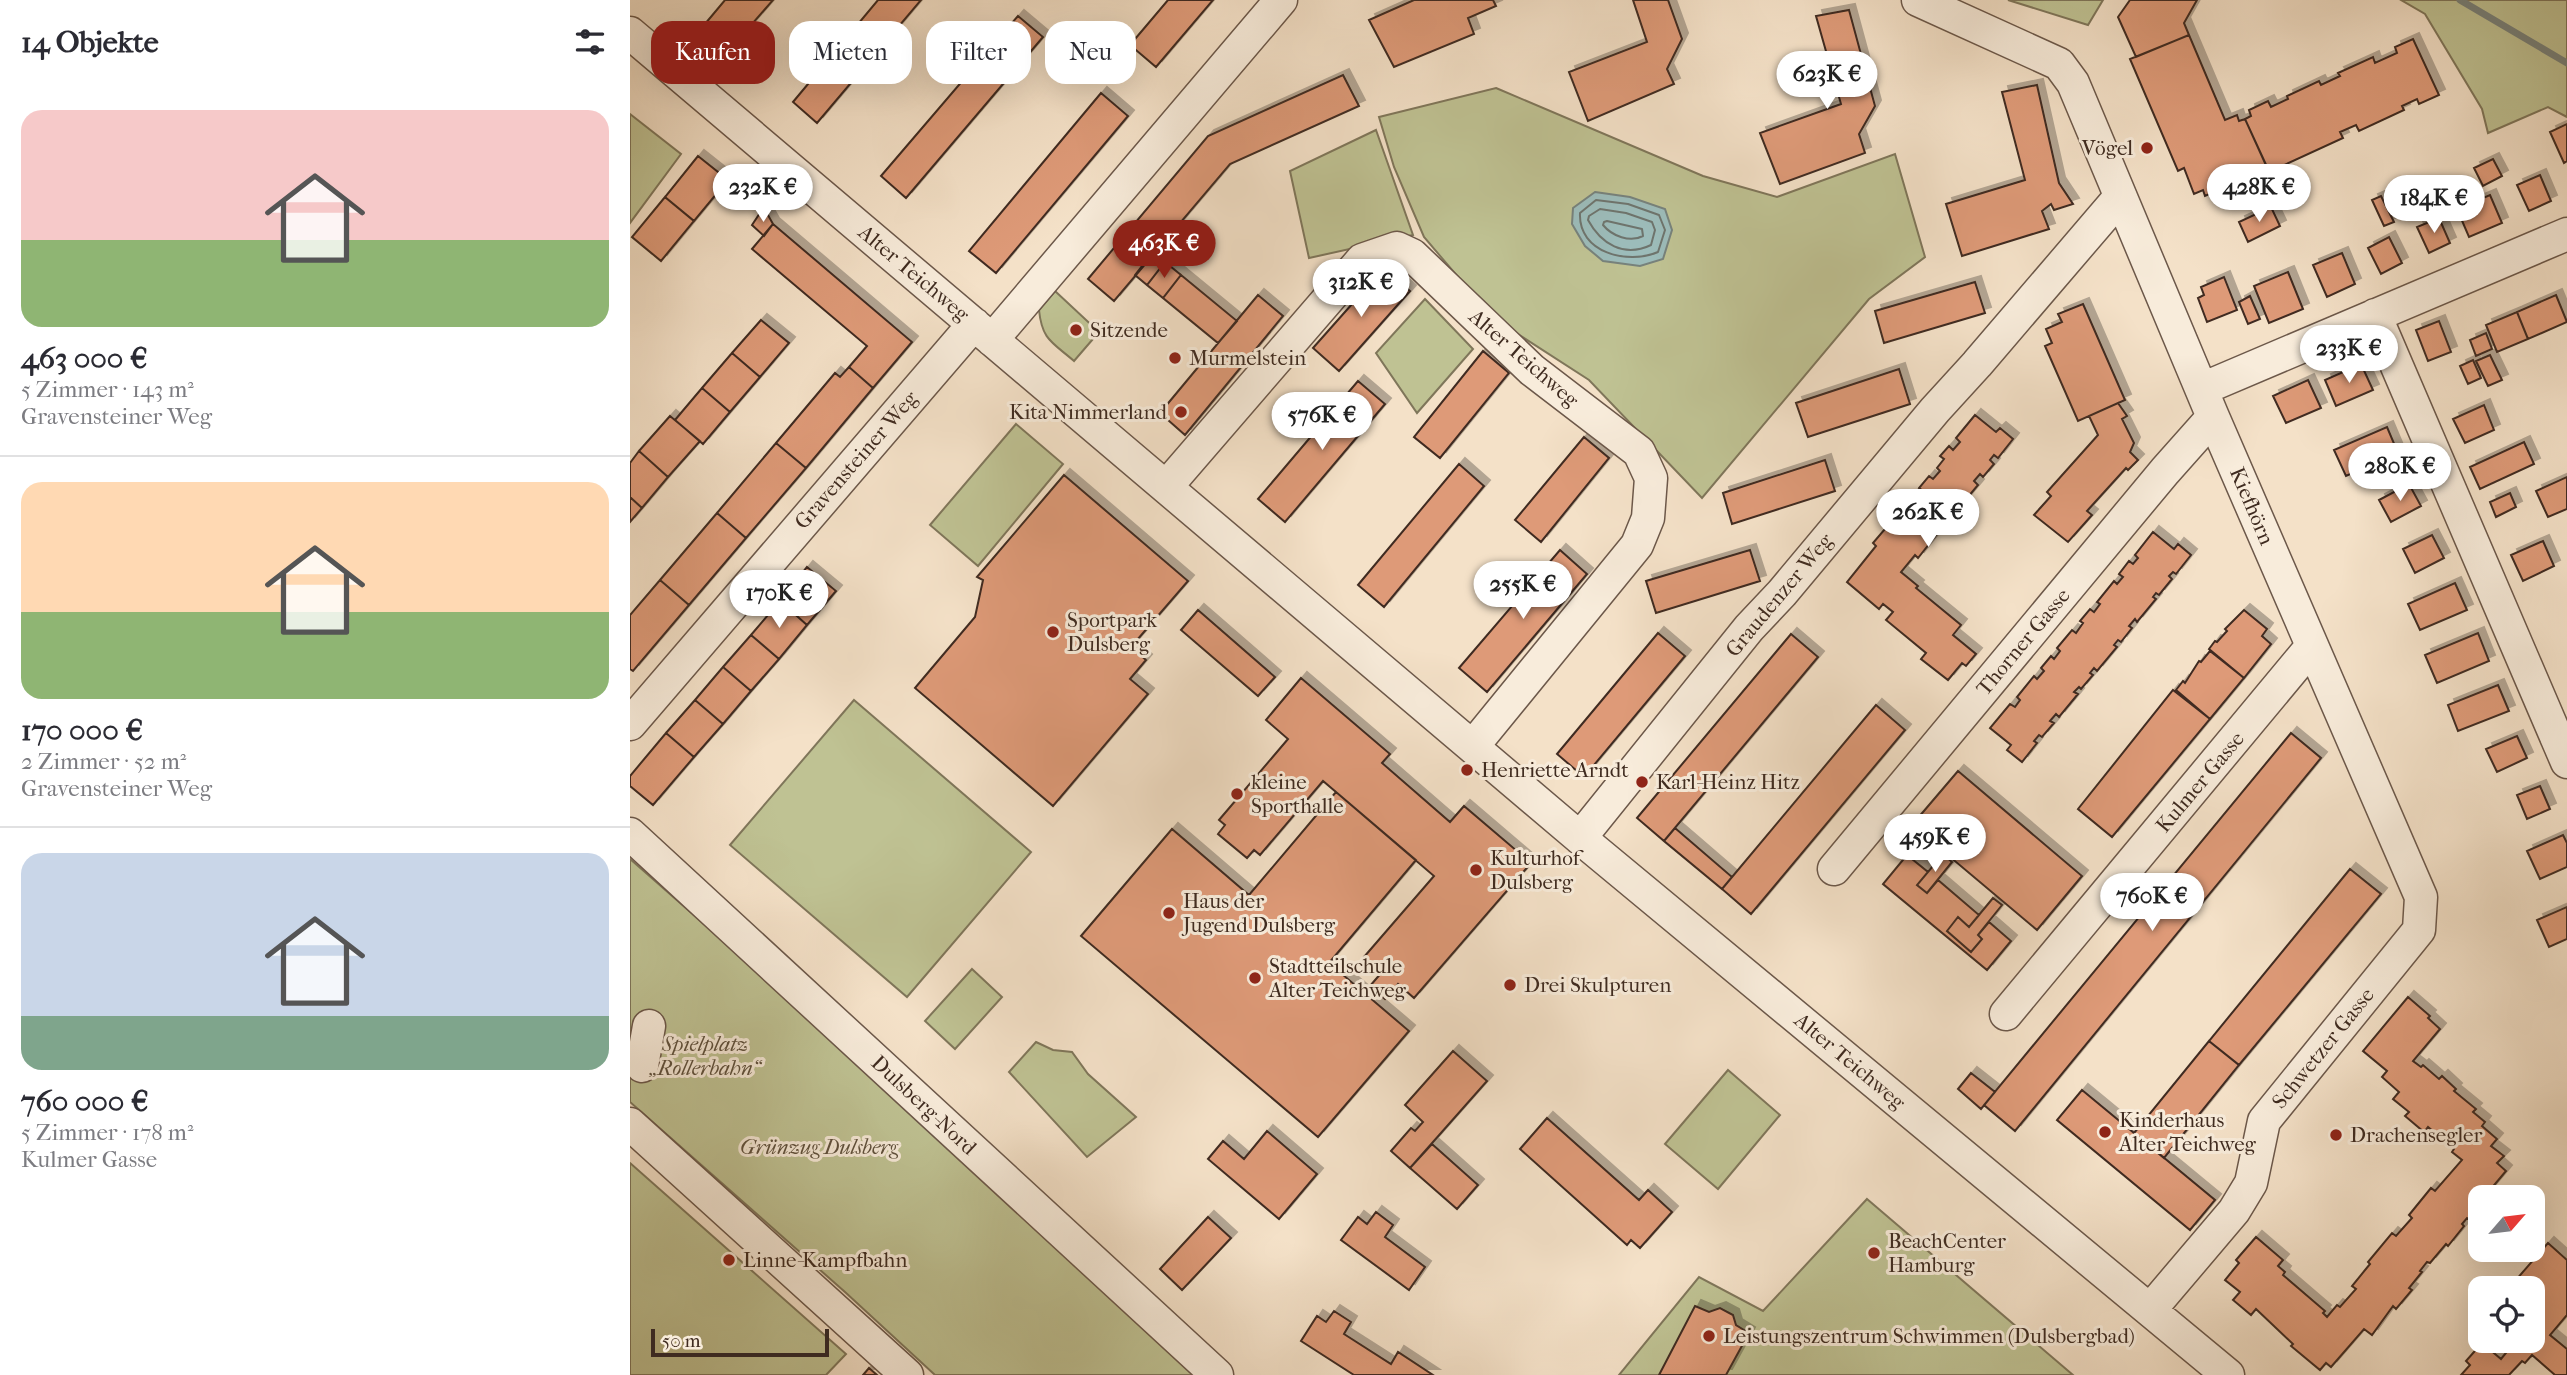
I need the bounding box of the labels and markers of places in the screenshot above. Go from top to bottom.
pin: 623K € [1770,52,1884,111]
place label: Vögel [2081,136,2133,160]
marker: Vögel [2139,140,2155,156]
pin: 232K € [706,164,820,224]
pin: 428K € [2202,164,2316,224]
pin: 184K € [2377,176,2491,235]
pin: 463K € [1107,220,1221,280]
pin: 312K € [1304,260,1418,319]
place label: Sitzende [1090,318,1168,342]
marker: Sitzende [1068,322,1084,338]
pin: 233K € [2292,326,2406,385]
place label: Murmelstein [1189,346,1306,370]
marker: Murmelstein [1167,350,1183,366]
pin: 576K € [1265,392,1379,452]
place label: Kita Nimmerland [1009,400,1168,424]
marker: Kita Nimmerland [1173,404,1189,420]
pin: 280K € [2343,444,2457,503]
pin: 262K € [1871,490,1985,549]
pin: 255K € [1466,562,1580,621]
pin: 170K € [722,570,836,630]
place label: Sportpark Dulsberg [1067,608,1157,656]
marker: Sportpark Dulsberg [1045,624,1061,640]
place label: Henriette Arndt [1481,758,1629,782]
marker: Henriette Arndt [1459,762,1475,778]
place label: kleine Sporthalle [1251,770,1344,818]
place label: Karl-Heinz Hitz [1656,770,1800,794]
marker: Karl-Heinz Hitz [1634,774,1650,790]
marker: kleine Sporthalle [1229,786,1245,802]
pin: 459K € [1878,814,1992,874]
place label: Kulturhof Dulsberg [1490,846,1584,894]
marker: Kulturhof Dulsberg [1468,862,1484,878]
pin: 760K € [2095,874,2209,933]
place label: Haus der Jugend Dulsberg [1181,889,1336,937]
marker: Haus der Jugend Dulsberg [1161,905,1177,921]
place label: Stadtteilschule Alter Teichweg [1268,954,1407,1002]
marker: Stadtteilschule Alter Teichweg [1247,970,1263,986]
place label: Drei Skulpturen [1524,973,1671,997]
marker: Drei Skulpturen [1502,977,1518,993]
place label: Kinderhaus Alter Teichweg [2118,1108,2257,1156]
place label: Drachensegler [2350,1123,2483,1147]
marker: Kinderhaus Alter Teichweg [2097,1124,2113,1140]
marker: Drachensegler [2328,1127,2344,1143]
place label: BeachCenter Hamburg [1888,1229,2006,1277]
marker: BeachCenter Hamburg [1866,1245,1882,1261]
place label: Linne-Kampfbahn [743,1248,908,1272]
marker: Linne-Kampfbahn [721,1252,737,1268]
place label: Leistungszentrum Schwimmen (Dulsbergbad) [1723,1324,2135,1348]
marker: Leistungszentrum Schwimmen (Dulsbergbad) [1701,1328,1717,1344]

